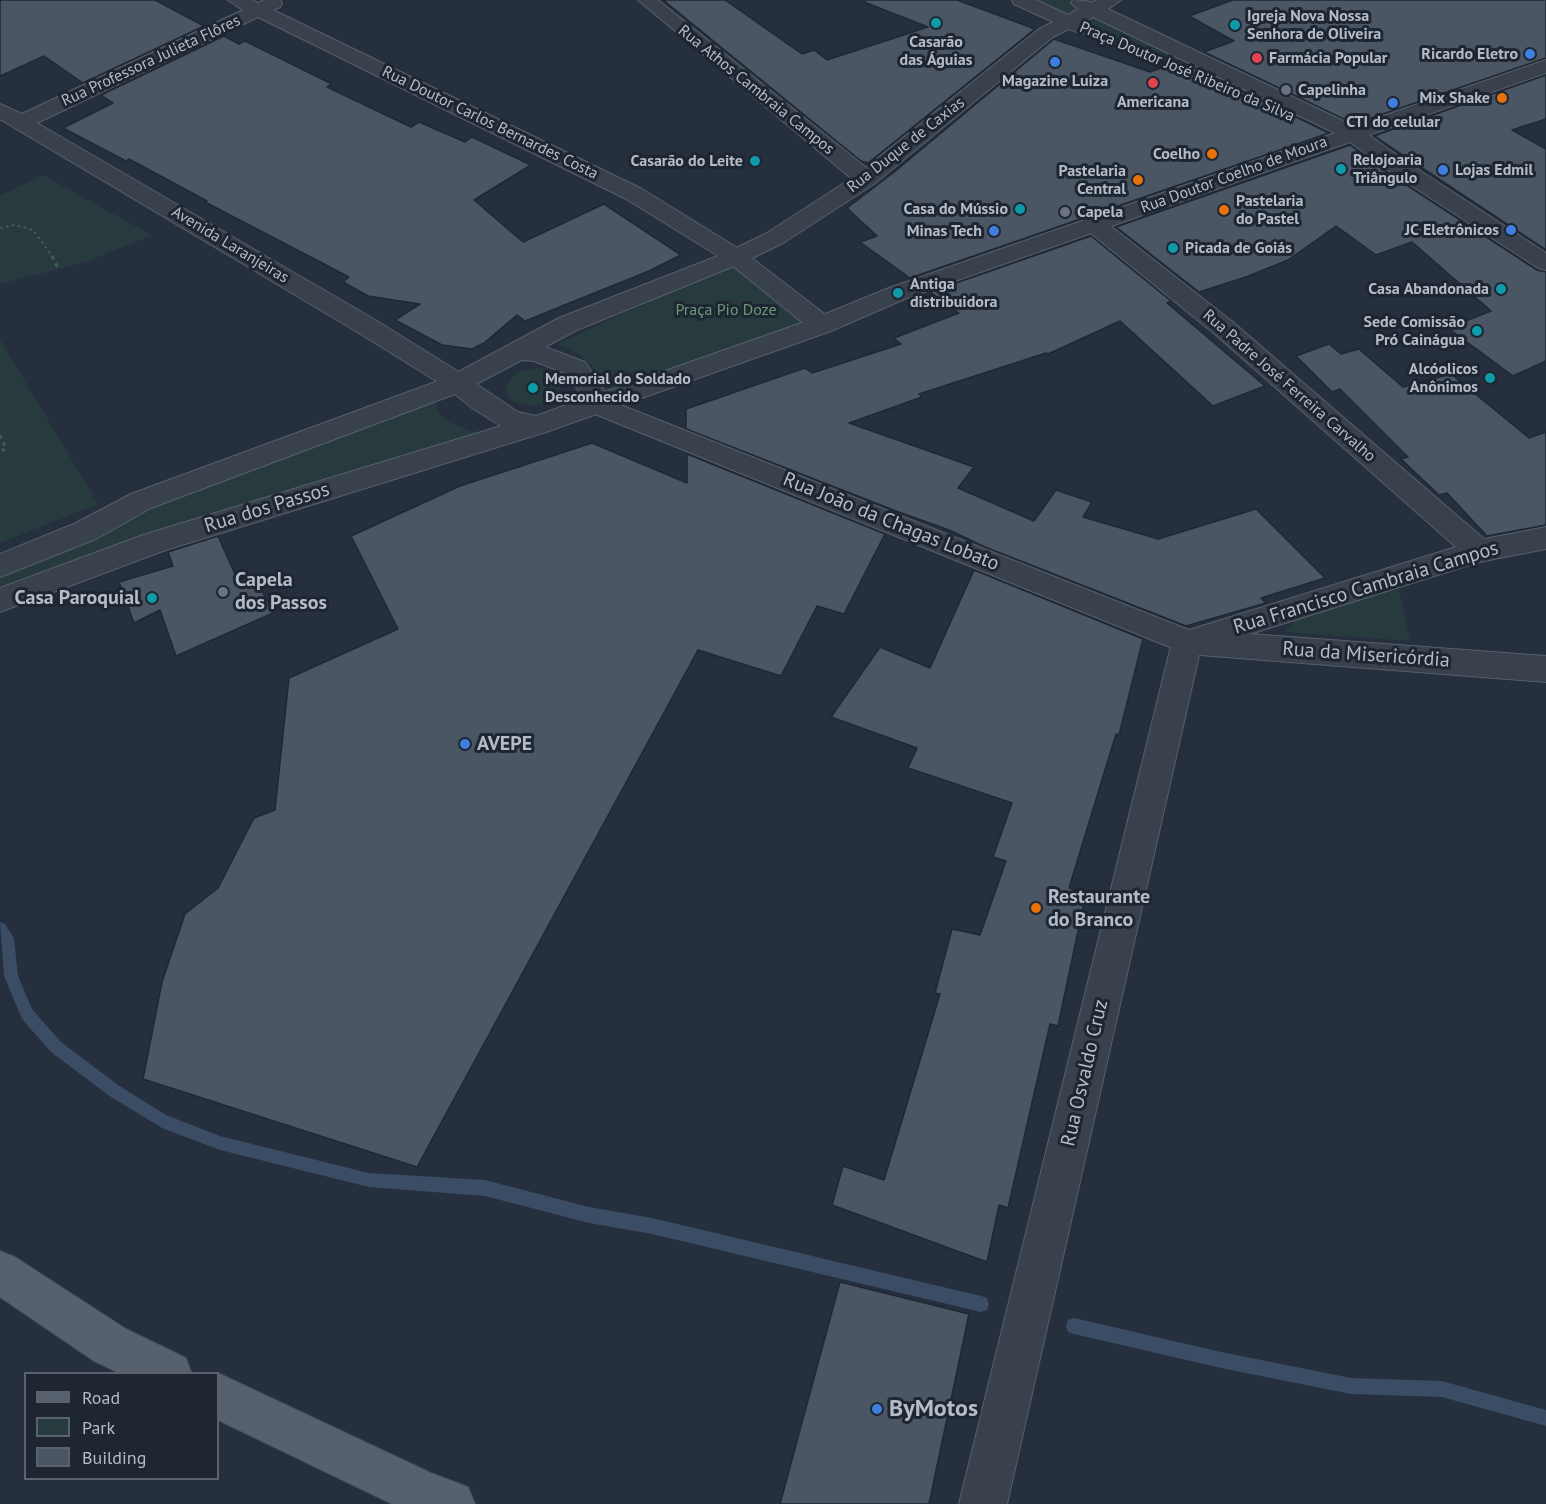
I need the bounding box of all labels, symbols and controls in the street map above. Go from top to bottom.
place label: Igreja Nova Nossa Senhora de Oliveira [1247,6,1381,44]
street label: Rua Professora Julieta Flôres [59,11,243,111]
marker: Casarão das Águias [929,16,943,30]
street label: Praça Doutor José Ribeiro da Silva [1077,18,1297,126]
marker: Igreja Nova Nossa Senhora de Oliveira [1228,18,1242,32]
street label: Rua Athos Cambraia Campos [674,21,838,159]
place label: Casarão das Águias [900,32,972,70]
place label: Ricardo Eletro [1421,44,1518,64]
marker: Ricardo Eletro [1523,47,1537,61]
place label: Farmácia Popular [1269,48,1387,68]
marker: Farmácia Popular [1250,51,1264,65]
marker: Magazine Luiza [1048,55,1062,69]
street label: Rua Doutor Carlos Bernardes Costa [379,62,601,184]
place label: Magazine Luiza [1002,71,1108,91]
marker: Americana [1146,76,1160,90]
place label: Capelinha [1298,80,1366,100]
marker: Capelinha [1279,83,1293,97]
place label: Mix Shake [1420,88,1490,108]
marker: Mix Shake [1495,91,1509,105]
place label: Americana [1117,92,1189,112]
street label: Rua Duque de Caxias [843,93,969,197]
marker: CTI do celular [1386,96,1400,110]
place label: CTI do celular [1346,112,1440,132]
street label: Rua Doutor Coelho de Moura [1138,132,1330,218]
place label: Coelho [1153,144,1200,164]
marker: Coelho [1205,147,1219,161]
place label: Relojoaria Triângulo [1353,150,1422,188]
place label: Casarão do Leite [630,151,743,171]
marker: Casarão do Leite [748,154,762,168]
place label: Lojas Edmil [1455,160,1533,180]
place label: Pastelaria Central [1058,161,1126,199]
marker: Relojoaria Triângulo [1334,162,1348,176]
marker: Lojas Edmil [1436,163,1450,177]
marker: Pastelaria Central [1131,173,1145,187]
place label: Pastelaria do Pastel [1236,191,1304,229]
place label: Casa do Mússio [903,199,1008,219]
street label: Avenida Laranjeiras [168,202,292,288]
marker: Casa do Mússio [1013,202,1027,216]
place label: Capela [1077,202,1123,222]
marker: Pastelaria do Pastel [1217,203,1231,217]
marker: Capela [1058,205,1072,219]
place label: JC Eletrônicos [1405,220,1499,240]
place label: Minas Tech [907,221,982,241]
marker: JC Eletrônicos [1504,223,1518,237]
marker: Minas Tech [987,224,1001,238]
place label: Picada de Goiás [1185,238,1292,258]
marker: Picada de Goiás [1166,241,1180,255]
place label: Antiga distribuidora [910,274,997,312]
place label: Casa Abandonada [1368,279,1489,299]
marker: Casa Abandonada [1494,282,1508,296]
marker: Antiga distribuidora [891,286,905,300]
park label: Praça Pio Doze [675,300,777,320]
street label: Rua Padre José Ferreira Carvalho [1199,306,1379,466]
place label: Sede Comissão Pró Cainágua [1363,312,1465,350]
marker: Sede Comissão Pró Cainágua [1470,324,1484,338]
place label: Alcóolicos Anônimos [1409,359,1478,397]
place label: Memorial do Soldado Desconhecido [545,369,691,407]
marker: Alcóolicos Anônimos [1483,371,1497,385]
marker: Memorial do Soldado Desconhecido [526,381,540,395]
street label: Rua João da Chagas Lobato [779,468,1003,576]
street label: Rua dos Passos [202,478,332,538]
street label: Rua Francisco Cambraia Campos [1231,536,1501,640]
place label: Capela dos Passos [235,568,327,615]
marker: Capela dos Passos [216,585,230,599]
place label: Casa Paroquial [15,586,140,610]
marker: Casa Paroquial [145,591,159,605]
street label: Rua da Misericórdia [1281,637,1451,673]
place label: AVEPE [477,732,532,756]
marker: AVEPE [458,737,472,751]
place label: Restaurante do Branco [1048,885,1150,932]
marker: Restaurante do Branco [1029,901,1043,915]
street label: Rua Osvaldo Cruz [1056,997,1114,1149]
legend [24,1372,219,1480]
text: Road [82,1386,120,1409]
place label: ByMotos [889,1395,978,1423]
marker: ByMotos [870,1402,884,1416]
text: Park [82,1416,115,1439]
text: Building [82,1446,146,1469]

